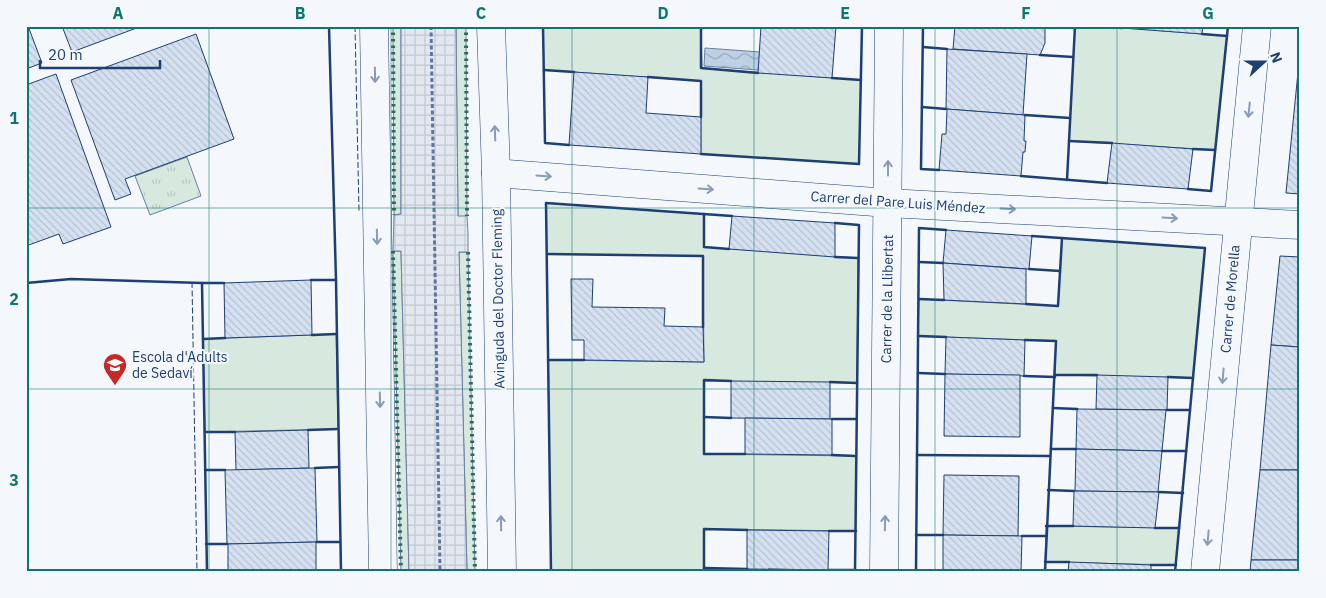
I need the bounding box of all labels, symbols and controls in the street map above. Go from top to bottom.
text: A [113,3,124,23]
text: B [295,3,306,23]
text: C [476,3,486,23]
text: D [657,3,669,23]
text: E [840,3,850,23]
text: F [1021,3,1031,23]
text: G [1202,3,1214,23]
scale bar [40,38,160,70]
north arrow [1238,38,1288,88]
text: 20 m [48,45,83,64]
text: N [1266,49,1286,65]
one-way arrow [370,66,380,83]
one-way arrow [1244,101,1254,117]
text: 1 [9,108,19,128]
one-way arrow [490,125,499,141]
one-way arrow [883,160,893,176]
one-way arrow [536,172,552,181]
one-way arrow [698,184,714,193]
street label: Carrer del Pare Luis Méndez [810,187,986,217]
one-way arrow [1000,205,1016,214]
street label: Avinguda del Doctor Fleming [487,208,509,389]
one-way arrow [1162,214,1178,223]
one-way arrow [373,229,382,245]
street label: Carrer de la Llibertat [877,234,897,364]
street label: Carrer de Morella [1216,244,1244,354]
text: 2 [9,289,19,309]
place label: Escola d'Adults de Sedaví [132,348,228,382]
school or university icon: Escola d'Adults de Sedaví [102,352,128,386]
one-way arrow [1218,368,1228,384]
one-way arrow [375,392,385,408]
text: 3 [9,470,19,490]
one-way arrow [496,515,506,532]
one-way arrow [880,515,890,532]
one-way arrow [1203,529,1213,545]

